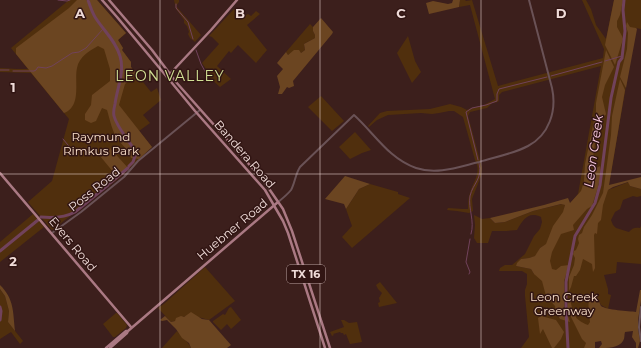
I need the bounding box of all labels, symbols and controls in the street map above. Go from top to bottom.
text: A [74,5,86,21]
text: B [235,5,245,21]
text: C [396,5,406,21]
text: D [556,5,567,21]
district label: LEON VALLEY [115,67,225,85]
text: 1 [10,79,16,95]
water label: Leon Creek [580,112,606,189]
street label: Bandera Road [211,117,279,191]
park label: Raymund Rimkus Park [63,129,140,158]
street label: Poss Road [65,164,123,214]
street label: Huebner Road [194,195,270,263]
street label: Evers Road [46,214,100,274]
text: 2 [9,253,17,269]
road number: TX 16 [287,265,325,283]
park label: Leon Creek Greenway [530,289,599,318]

